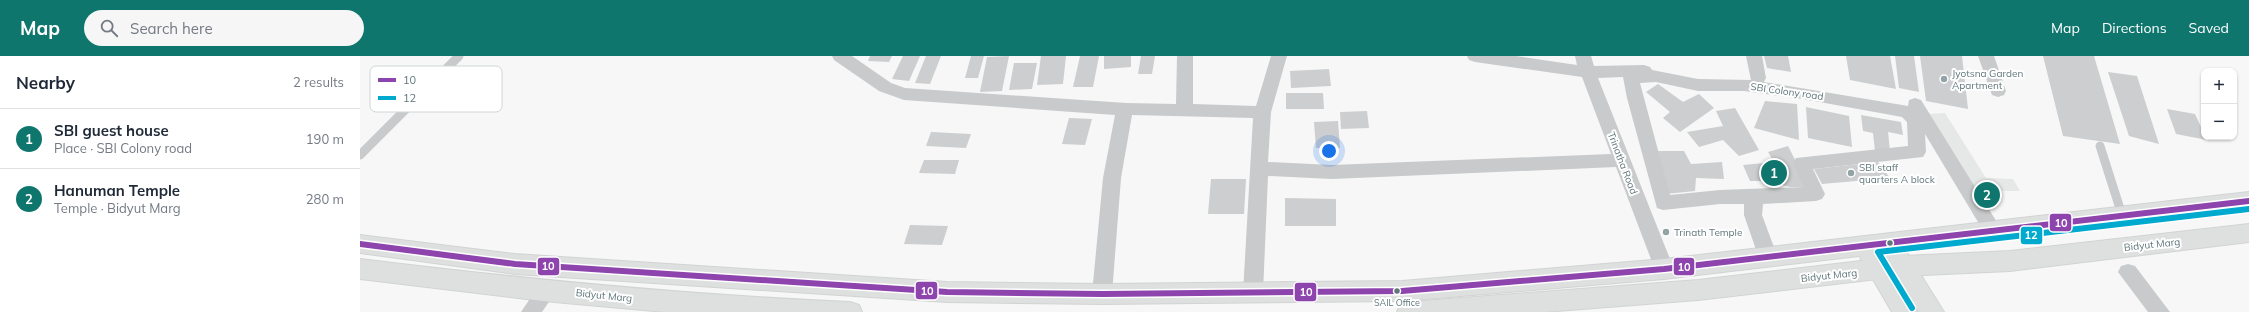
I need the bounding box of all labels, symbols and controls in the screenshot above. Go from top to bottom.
search box [84,10,364,46]
text: Map [20,16,60,40]
icon: search [98,17,120,39]
text: Search here [130,19,213,38]
text: Map [2051,19,2080,37]
text: Directions [2102,19,2167,37]
text: Saved [2189,19,2229,37]
legend [370,66,502,112]
place label: Jyotsna Garden Apartment [1952,67,2023,92]
map controls [2201,68,2237,140]
button: + [2201,68,2237,104]
text: Nearby [16,72,75,93]
text: 10 [403,73,417,87]
text: 2 results [293,74,344,90]
marker: Jyotsna Garden Apartment [1939,74,1949,84]
street label: SBI Colony road [1750,80,1824,103]
text: 12 [403,91,417,105]
button: − [2201,104,2237,140]
text: SBI guest house [54,121,169,140]
street label: Trinatha Road [1605,130,1640,196]
text: 1 [25,131,33,147]
text: 190 m [306,131,344,147]
text: Place · SBI Colony road [54,140,192,156]
your location [1319,141,1339,161]
pin: 1 [1761,158,1787,188]
place label: SBI staff quarters A block [1859,161,1936,186]
marker: SBI staff quarters A block [1846,168,1856,178]
pin: 2 [1974,180,2000,210]
text: Hanuman Temple [54,181,180,200]
text: 2 [25,191,33,207]
text: 280 m [306,191,344,207]
text: Temple · Bidyut Marg [54,200,181,216]
line badge: 10 [2049,213,2072,232]
text: 10 [2054,216,2068,230]
place label: Trinath Temple [1674,226,1742,239]
line badge: 12 [2020,226,2043,245]
marker: Trinath Temple [1661,227,1671,237]
text: 12 [2024,228,2038,242]
street label: Bidyut Marg [2123,235,2181,254]
unlabelled marker [1885,238,1895,248]
line badge: 10 [537,257,560,276]
line badge: 10 [1673,257,1695,276]
text: 10 [541,259,555,273]
text: 10 [1677,260,1691,274]
street label: Bidyut Marg [1800,266,1858,285]
line badge: 10 [915,281,938,300]
line badge: 10 [1294,282,1317,302]
text: 10 [920,284,934,298]
text: 10 [1299,285,1313,299]
street label: Bidyut Marg [575,286,633,305]
marker: SAIL Office [1392,286,1402,296]
place label: SAIL Office [1374,297,1420,308]

